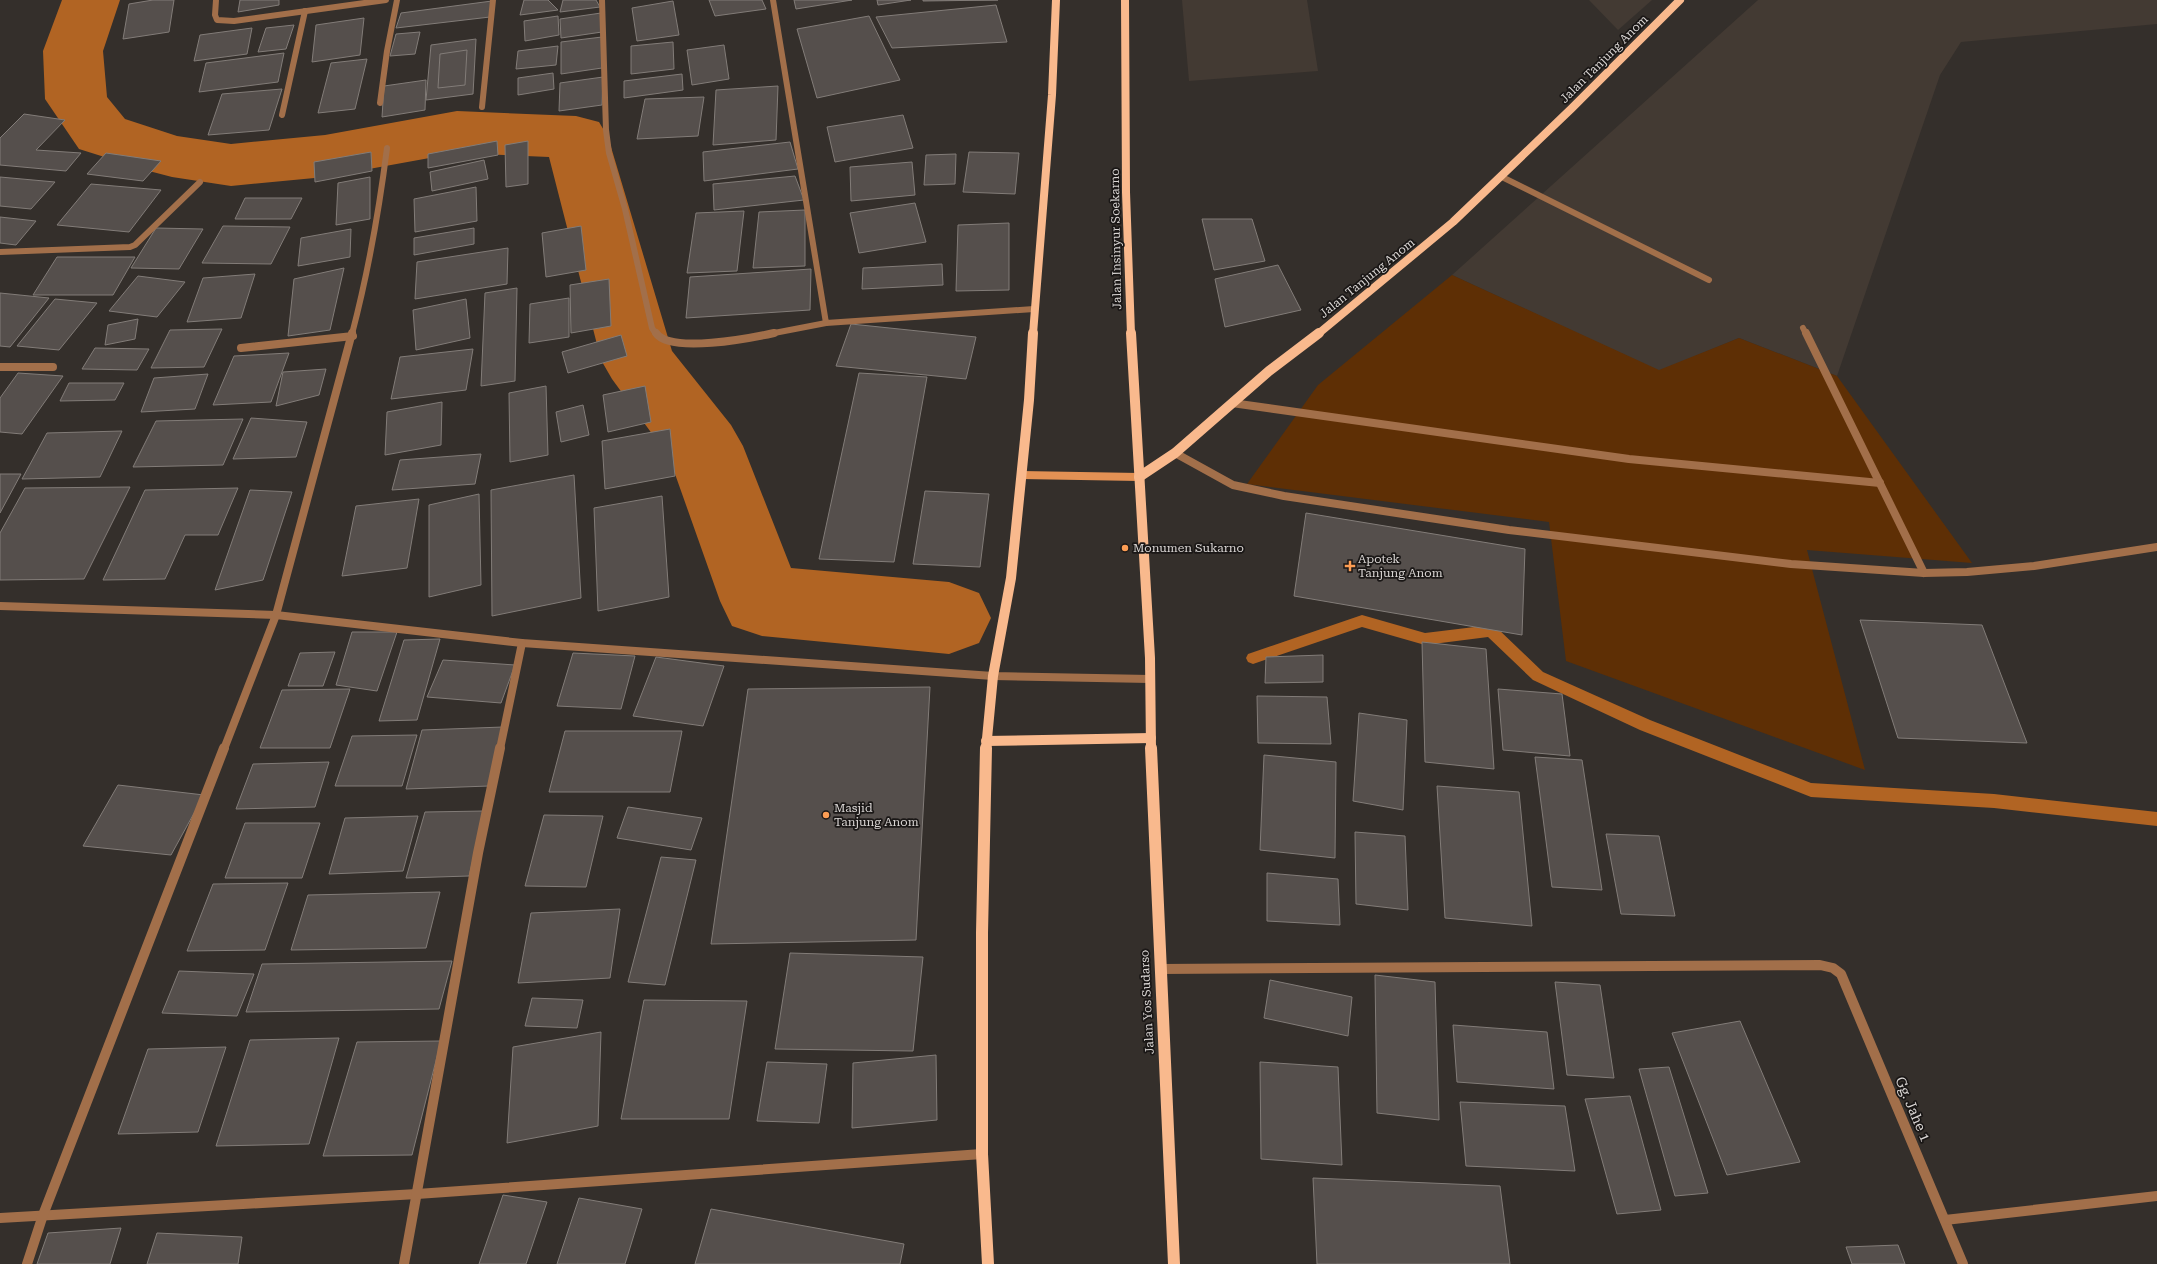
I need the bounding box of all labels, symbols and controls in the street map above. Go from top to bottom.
street label: Jalan Tanjung Anom [1557,12,1651,106]
street label: Jalan Insinyur Soekarno [1108,168,1124,310]
street label: Jalan Tanjung Anom [1317,235,1418,321]
place label: Monumen Sukarno [1133,541,1244,555]
marker: Monumen Sukarno [1120,543,1130,553]
place label: Apotek Tanjung Anom [1358,552,1443,580]
marker: Apotek Tanjung Anom [1345,561,1355,571]
place label: Masjid Tanjung Anom [834,801,919,829]
marker: Masjid Tanjung Anom [821,810,831,820]
street label: Jalan Yos Sudarso [1137,949,1157,1055]
street label: Gg. Jahe 1 [1892,1074,1934,1144]

